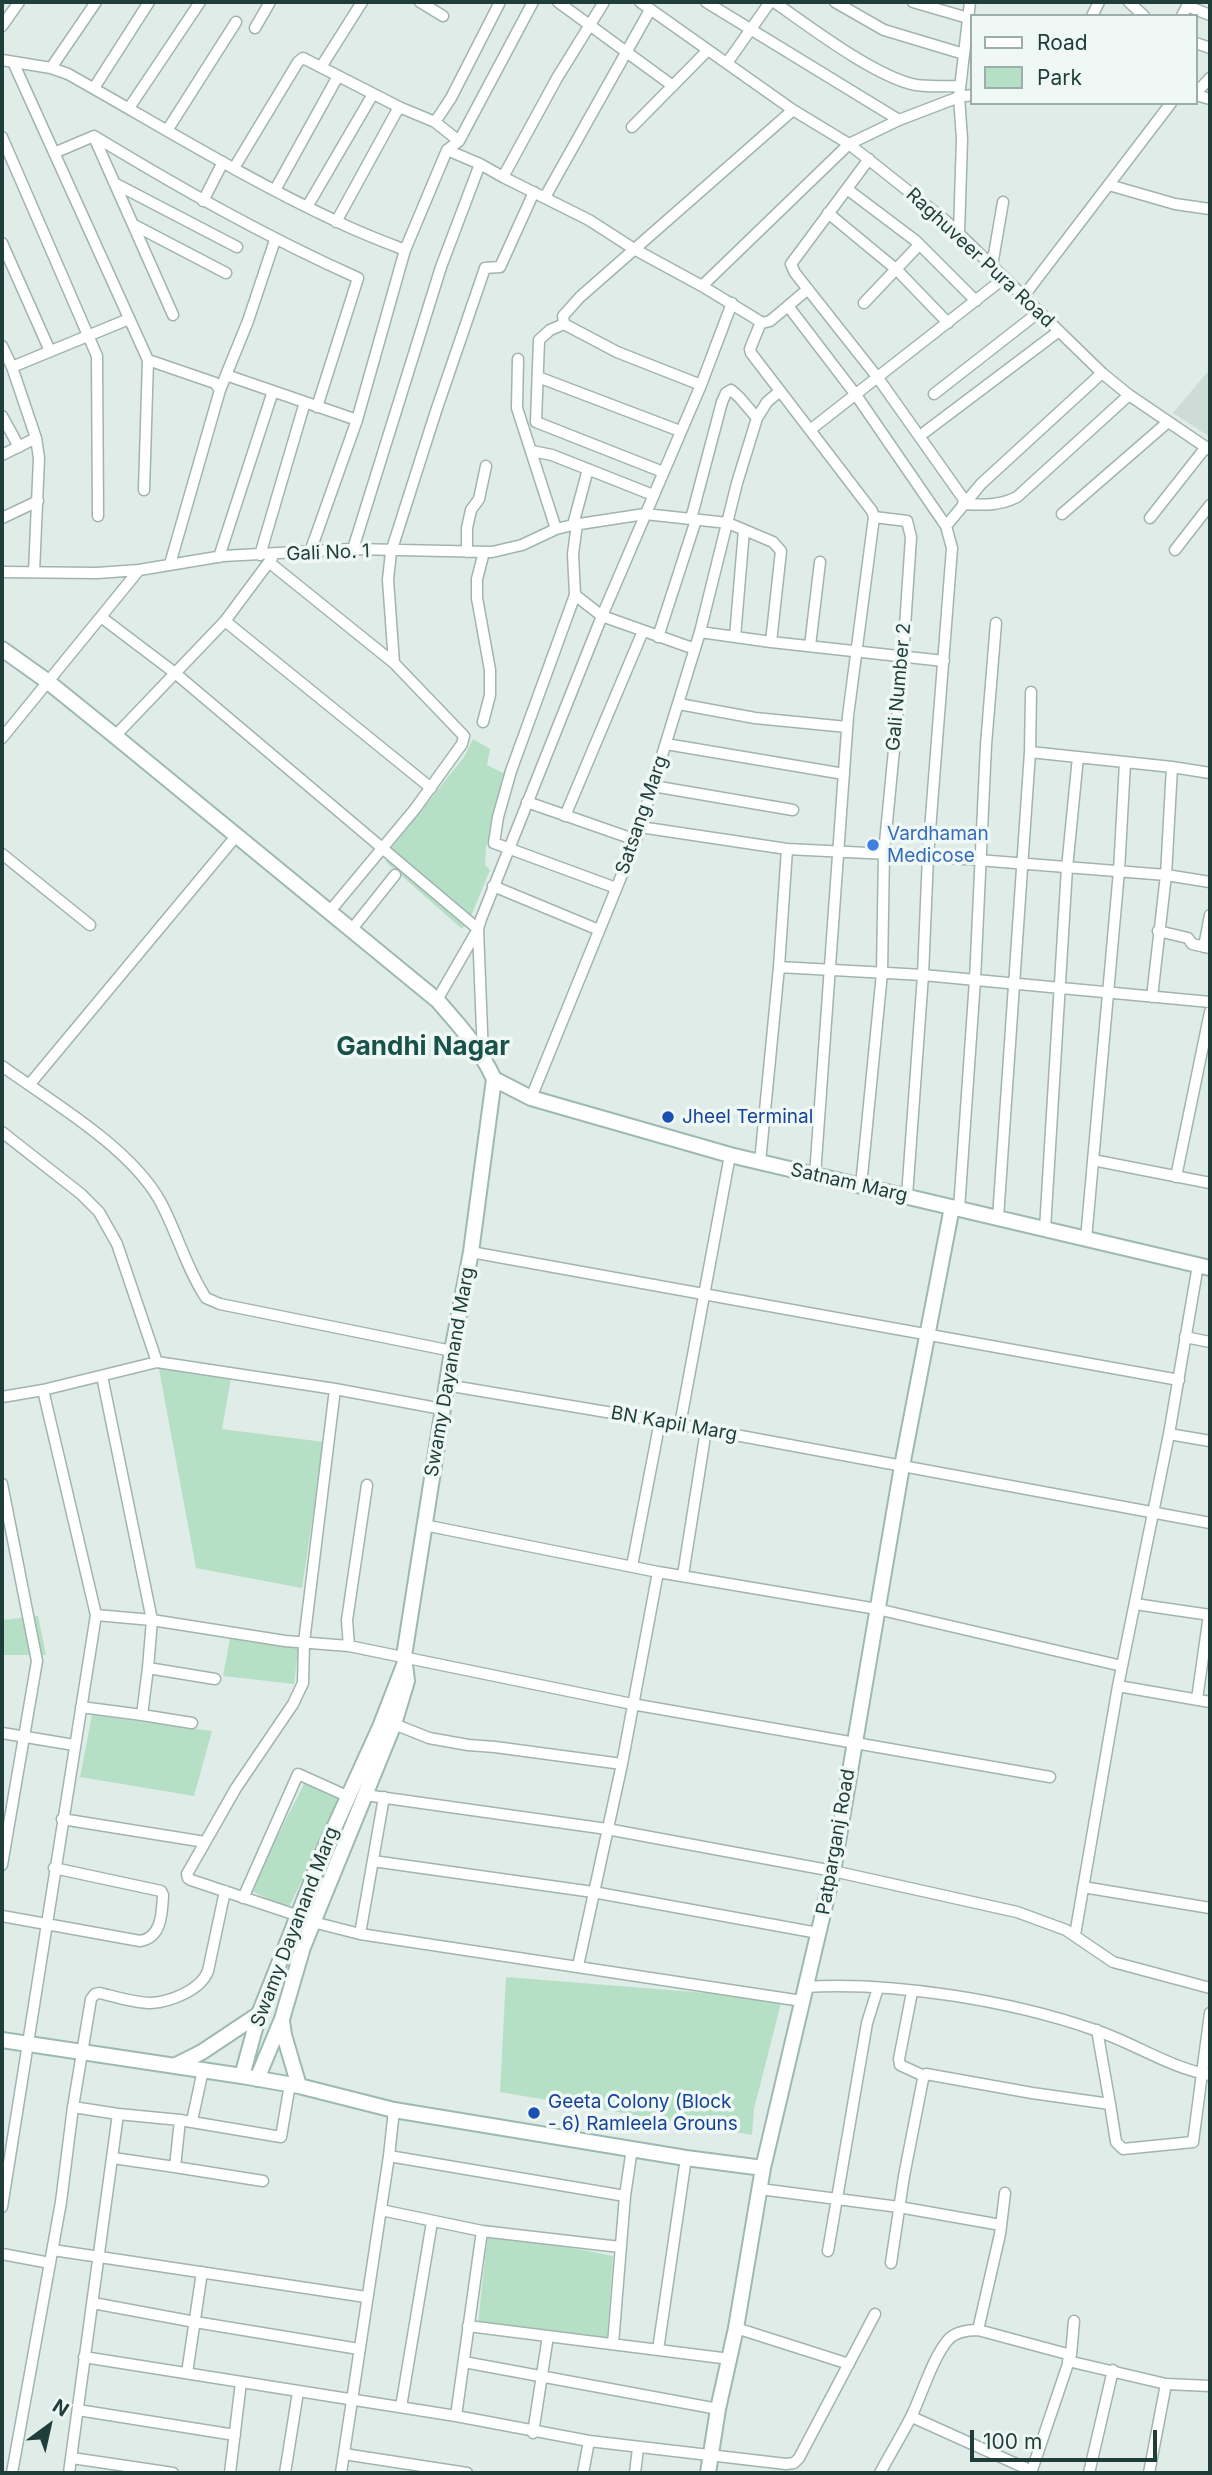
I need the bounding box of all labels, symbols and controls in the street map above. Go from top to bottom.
legend [970,14,1198,105]
text: Road [1037,30,1088,55]
text: Park [1037,65,1082,90]
street label: Raghuveer Pura Road [901,183,1059,333]
street label: Gali No. 1 [286,540,370,566]
street label: Gali Number 2 [882,622,916,752]
street label: Satsang Marg [611,753,673,877]
place label: Vardhaman Medicose [887,823,989,867]
marker: Vardhaman Medicose [865,837,881,853]
district label: Gandhi Nagar [336,1031,510,1063]
place label: Jheel Terminal [682,1106,813,1128]
marker: Jheel Terminal [660,1109,676,1125]
street label: Satnam Marg [788,1158,910,1208]
street label: Swamy Dayanand Marg [420,1265,480,1479]
street label: BN Kapil Marg [609,1402,739,1446]
street label: Patparganj Road [812,1767,860,1917]
street label: Swamy Dayanand Marg [246,1824,344,2030]
place label: Geeta Colony (Block - 6) Ramleela Grouns [548,2091,738,2135]
marker: Geeta Colony (Block - 6) Ramleela Grouns [526,2105,542,2121]
north arrow [14,2391,84,2461]
text: N [48,2394,73,2422]
scale bar [974,2416,1161,2460]
text: 100 m [983,2429,1042,2454]

